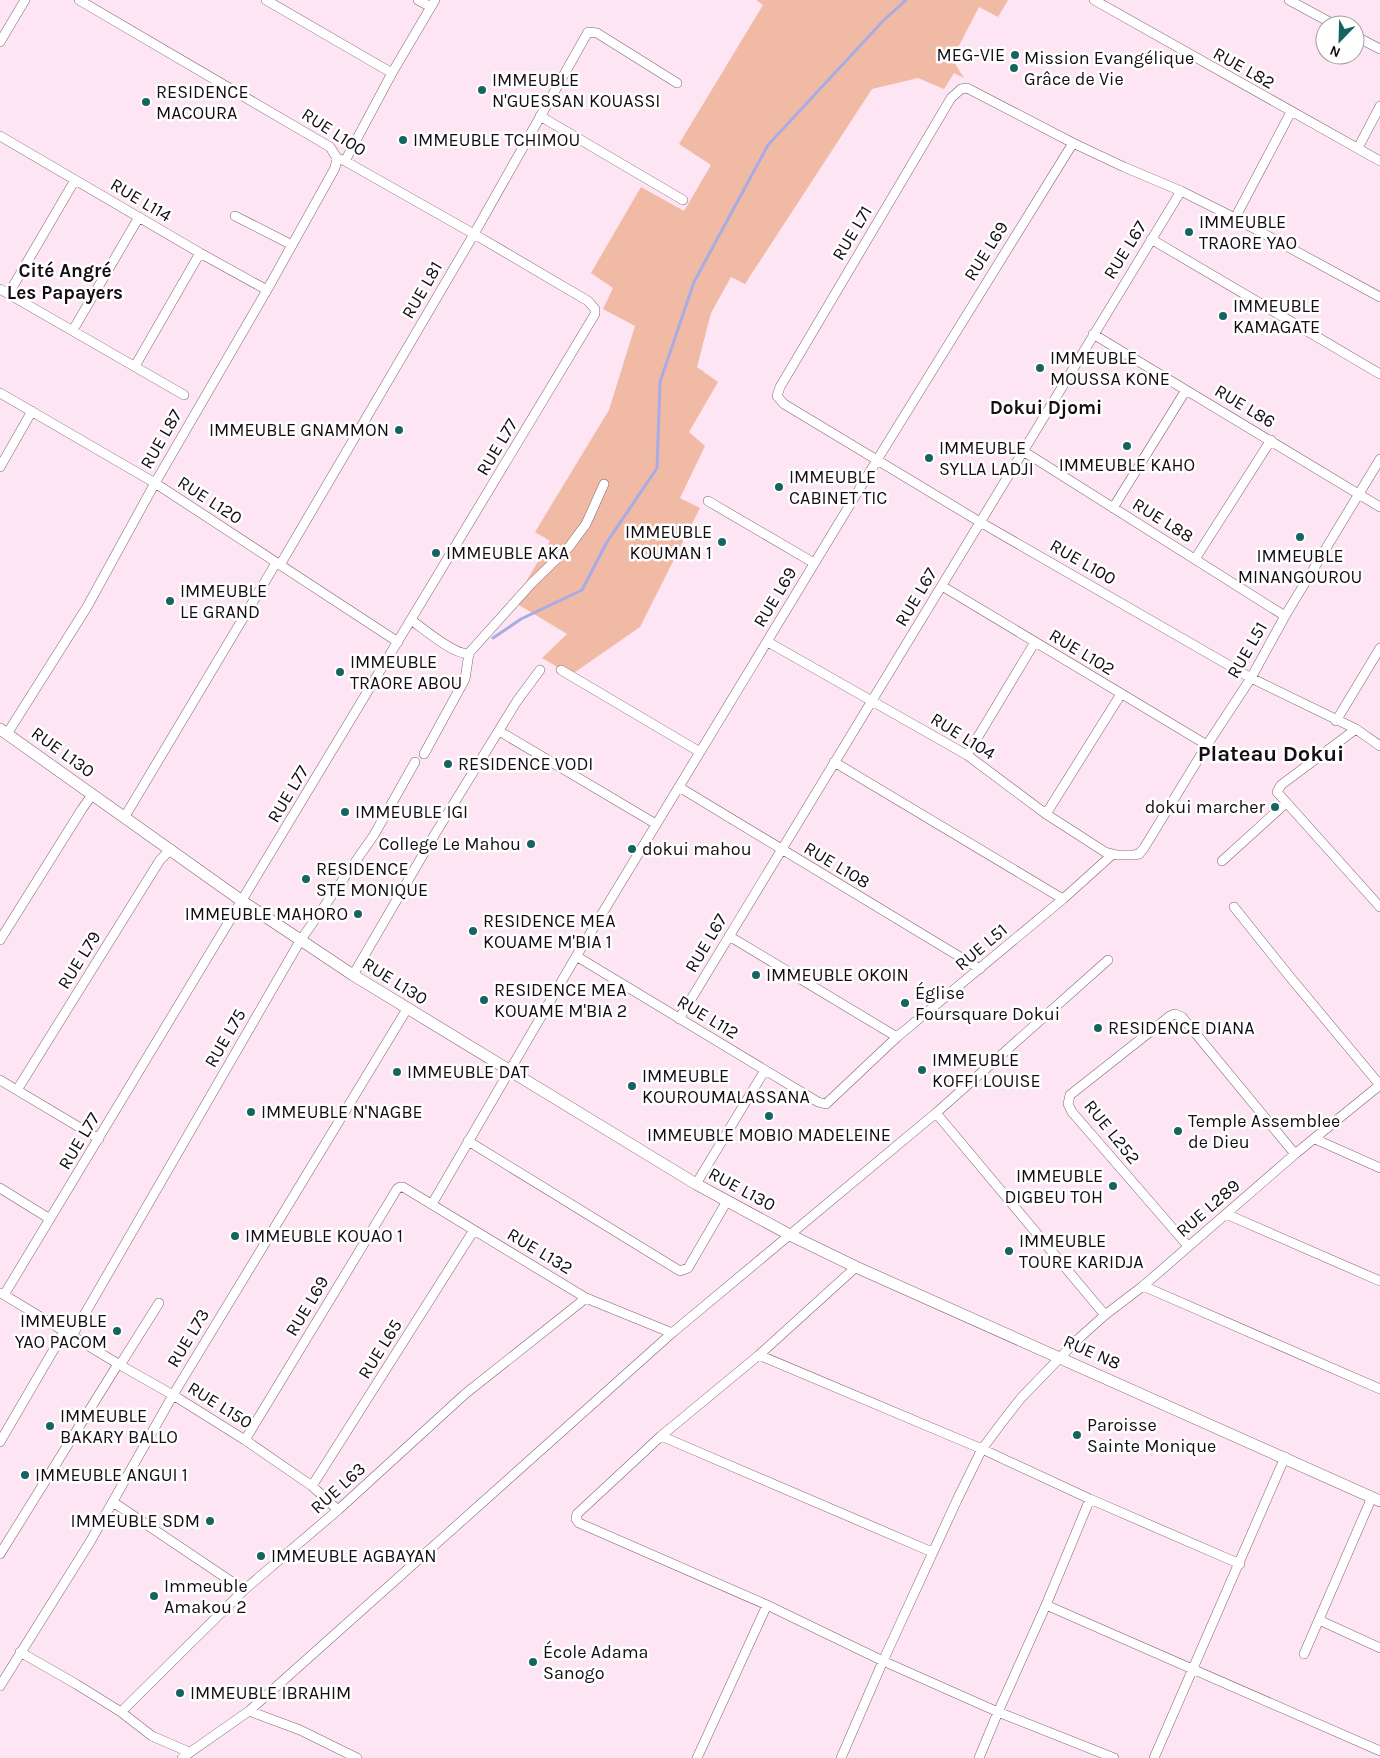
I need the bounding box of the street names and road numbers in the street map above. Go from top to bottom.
street label: RUE L82 [1209,42,1279,94]
street label: RUE L100 [297,103,371,161]
street label: RUE L114 [106,173,176,227]
street label: RUE L71 [827,202,877,264]
street label: RUE L67 [1099,216,1152,283]
street label: RUE L69 [959,217,1013,285]
street label: RUE L81 [397,257,447,323]
street label: RUE L86 [1211,379,1279,433]
street label: RUE L87 [135,405,187,473]
street label: RUE L77 [471,414,523,479]
street label: RUE L120 [174,471,246,529]
street label: RUE L88 [1128,493,1198,547]
street label: RUE L100 [1046,534,1120,590]
street label: RUE L69 [748,563,802,631]
street label: RUE L67 [890,563,942,630]
street label: RUE L51 [1222,618,1272,682]
street label: RUE L102 [1045,624,1119,680]
street label: RUE L104 [927,708,999,764]
street label: RUE L130 [27,722,99,782]
street label: RUE L77 [262,761,314,826]
street label: RUE L108 [800,837,874,893]
street label: RUE L67 [680,909,732,976]
street label: RUE L51 [950,919,1012,975]
street label: RUE L79 [53,927,105,993]
street label: RUE L130 [358,952,432,1010]
street label: RUE L112 [673,990,743,1044]
street label: RUE L75 [199,1005,251,1071]
street label: RUE L252 [1079,1095,1145,1169]
street label: RUE L77 [53,1108,105,1173]
street label: RUE L130 [705,1162,779,1216]
street label: RUE L289 [1172,1174,1244,1242]
street label: RUE L132 [503,1223,577,1279]
street label: RUE L69 [280,1272,334,1340]
street label: RUE L73 [162,1305,214,1371]
street label: RUE L65 [353,1315,407,1383]
street label: RUE N8 [1060,1330,1124,1374]
street label: RUE L150 [183,1376,257,1434]
street label: RUE L63 [306,1458,370,1518]

